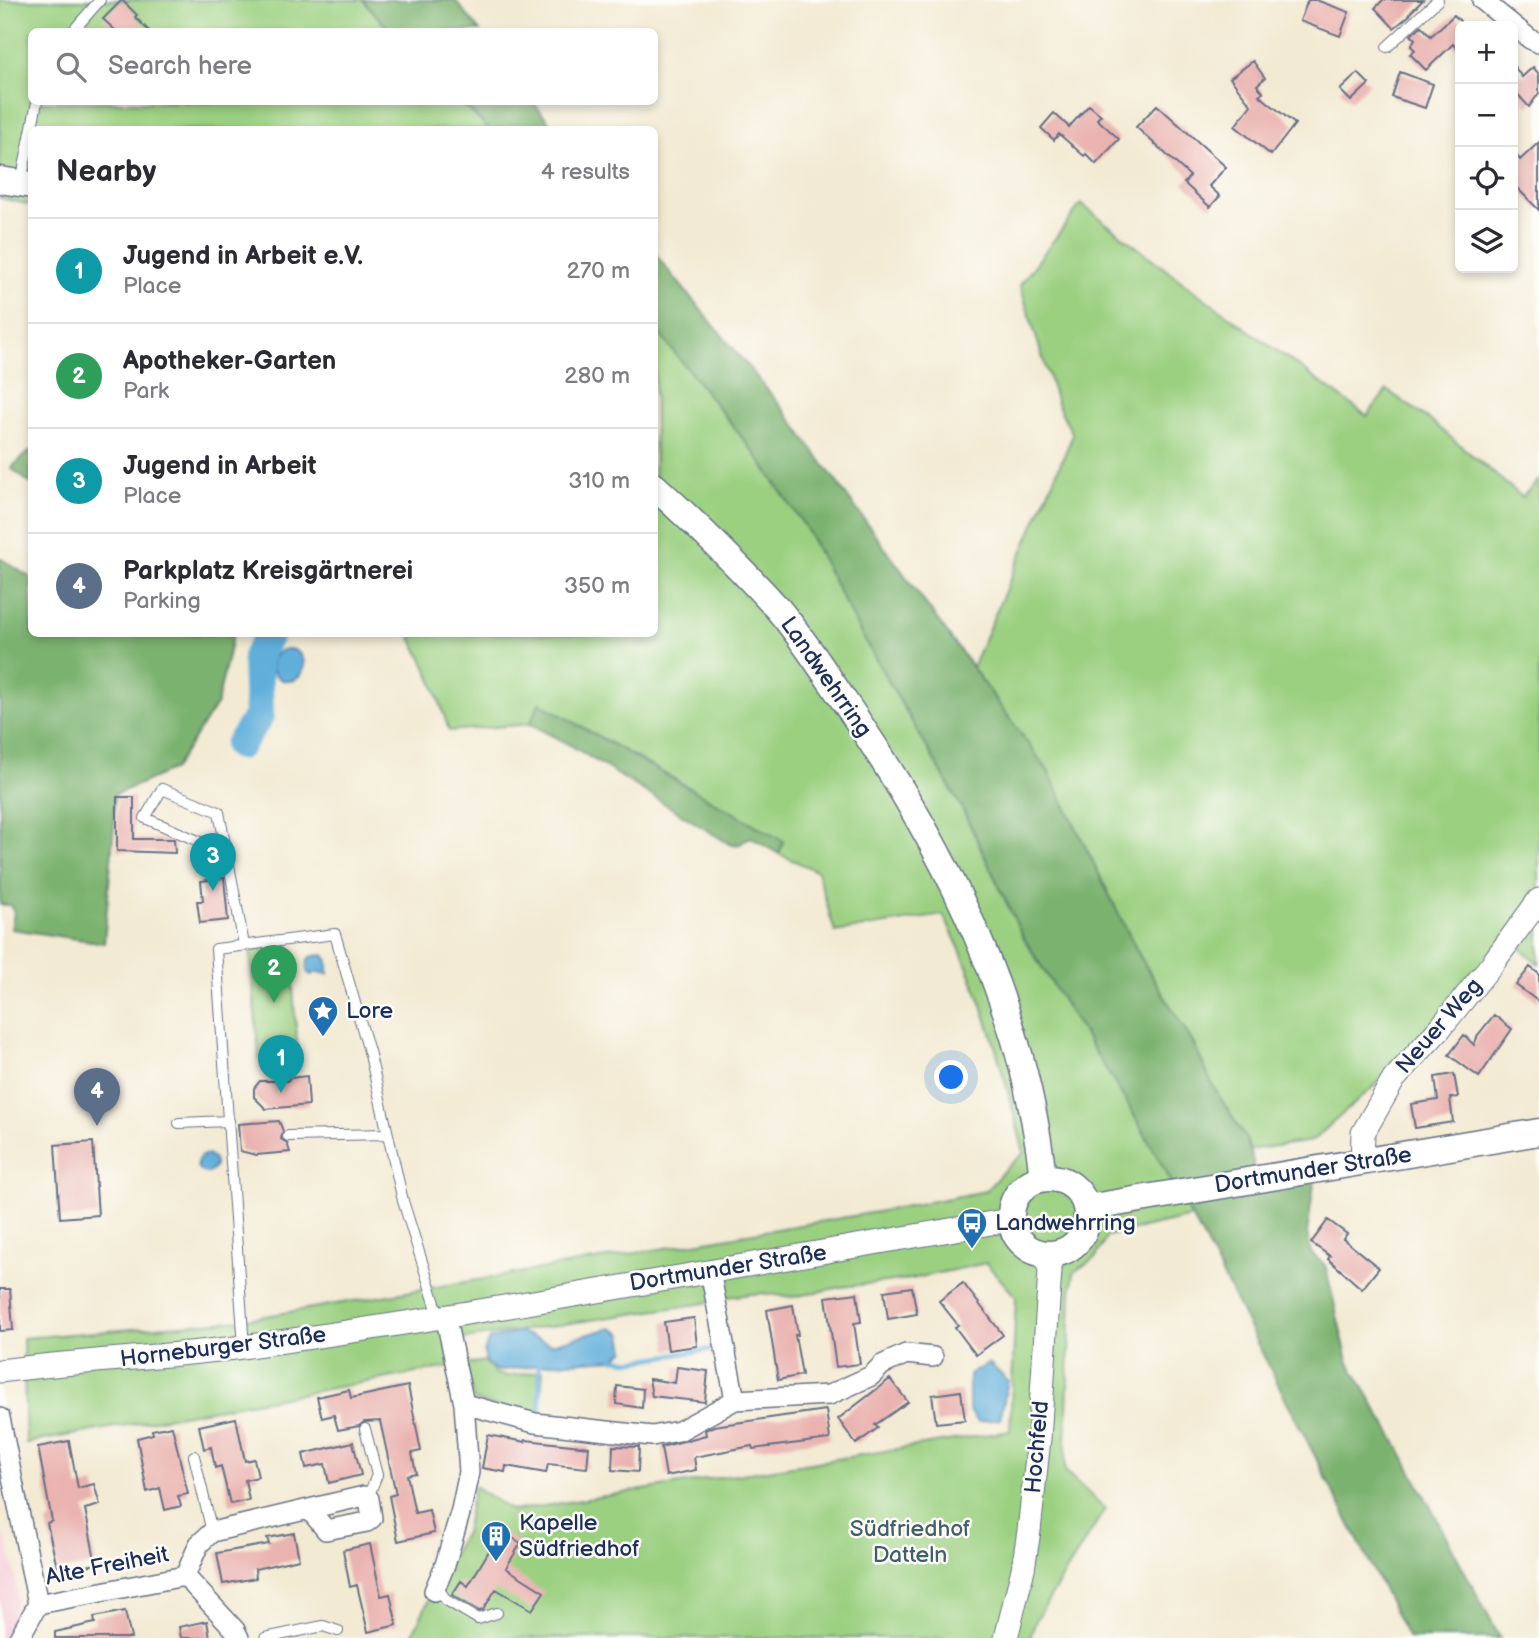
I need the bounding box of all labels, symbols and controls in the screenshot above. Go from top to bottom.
map controls [1455,21,1518,273]
button: + [1455,21,1518,84]
search box [28,28,658,105]
icon: search [52,48,90,86]
text: Search here [108,51,252,82]
button: − [1455,84,1518,147]
button: locate [1455,147,1518,210]
text: Nearby [56,154,156,190]
text: 4 results [541,158,630,186]
button: layers [1455,210,1518,273]
text: Jugend in Arbeit e.V. [123,241,363,272]
text: 1 [74,257,84,285]
text: 270 m [566,257,630,285]
text: Place [123,272,181,300]
text: Apotheker-Garten [123,346,336,377]
text: 2 [72,362,86,390]
text: 280 m [564,362,630,390]
text: Park [123,377,169,405]
text: Jugend in Arbeit [123,451,316,482]
text: 3 [72,467,86,495]
text: 310 m [568,467,630,495]
text: Place [123,482,181,510]
text: Parkplatz Kreisgärtnerei [123,556,413,587]
text: 4 [72,572,86,600]
text: 350 m [564,572,630,600]
text: Parking [123,587,201,615]
street label: Landwehrring [774,611,878,743]
pin: 3 [190,833,236,891]
pin: 2 [251,945,297,1003]
street label: Neuer Weg [1390,972,1488,1080]
place icon: Lore [306,994,340,1038]
place label: Lore [346,997,393,1025]
pin: 1 [258,1035,304,1093]
your location [934,1060,968,1094]
pin: 4 [74,1068,120,1126]
street label: Dortmunder Straße [1213,1141,1413,1199]
bus stop icon: Landwehrring [955,1206,989,1250]
place label: Landwehrring [995,1209,1136,1237]
street label: Dortmunder Straße [628,1239,828,1297]
street label: Horneburger Straße [118,1320,328,1374]
street label: Hochfeld [1019,1399,1055,1495]
place label: Kapelle Südfriedhof [519,1509,639,1563]
park label: Südfriedhof Datteln [850,1515,970,1569]
building icon: Kapelle Südfriedhof [479,1519,513,1563]
street label: Alte Freiheit [43,1540,171,1592]

